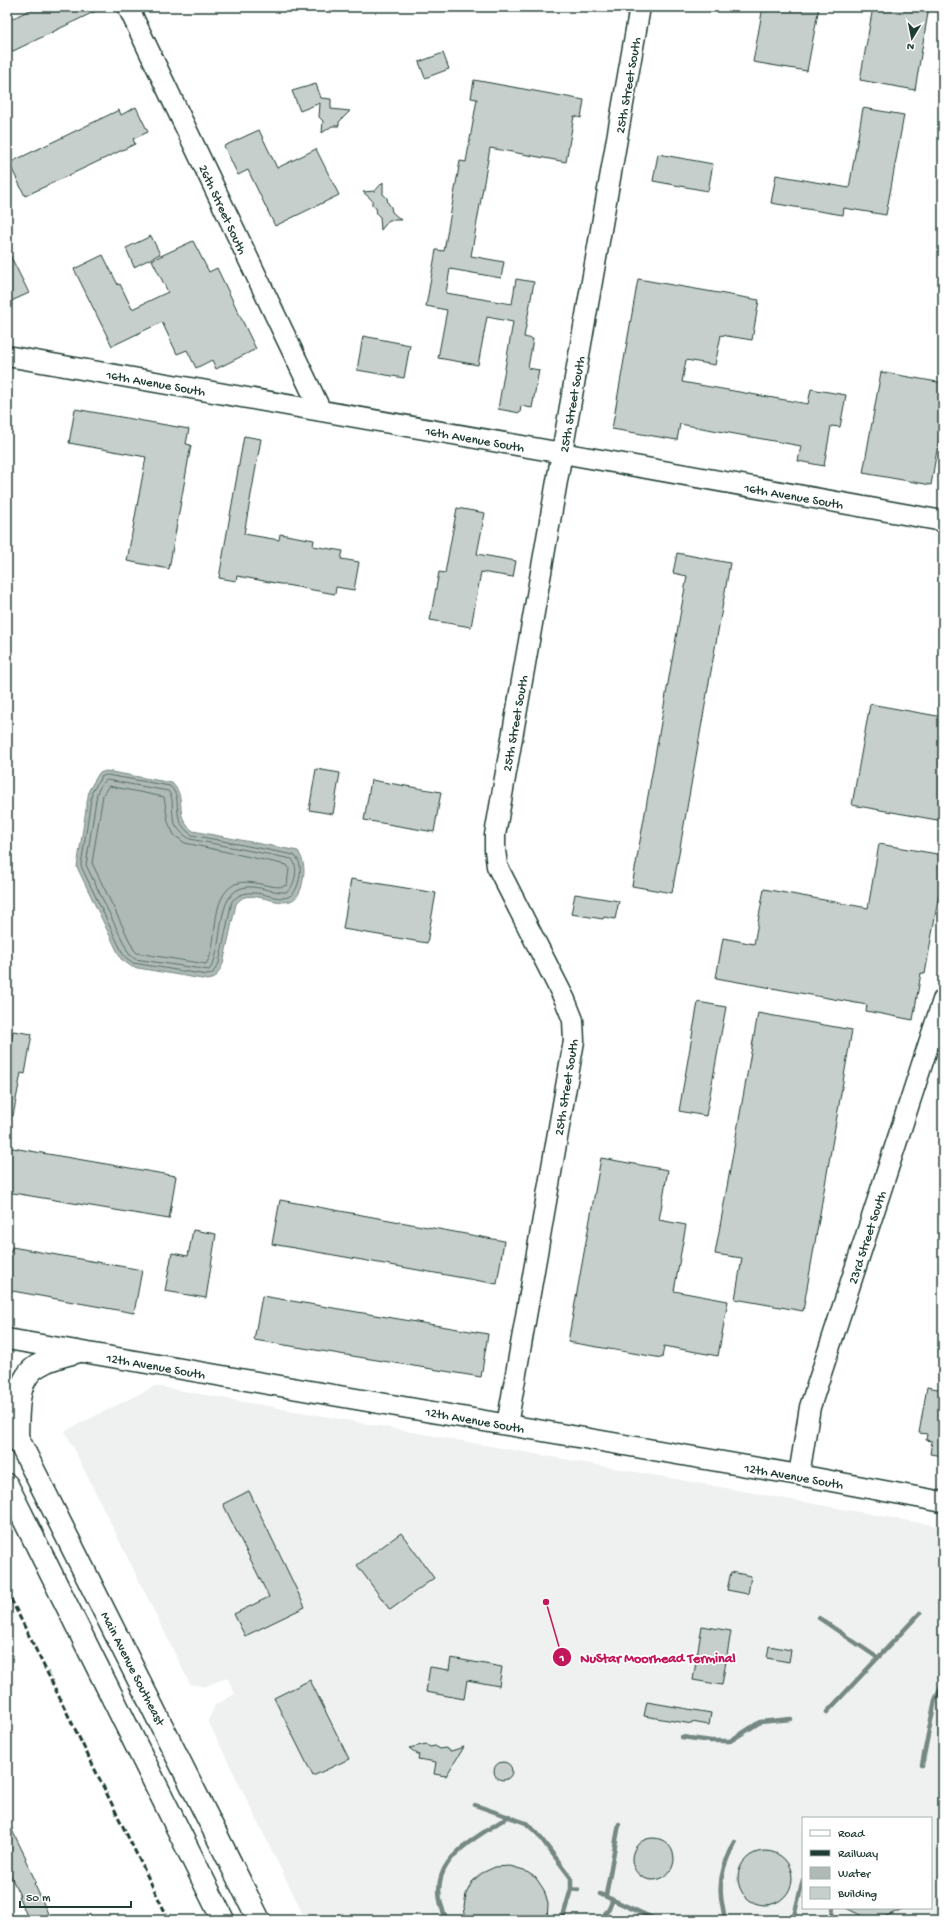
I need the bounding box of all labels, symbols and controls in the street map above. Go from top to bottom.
north arrow [892,18,932,58]
street label: 25th Street South [614,36,645,135]
text: N [906,39,915,52]
street label: 26th Street South [194,163,249,257]
street label: 25th Street South [558,355,589,454]
street label: 16th Avenue South [104,368,206,401]
street label: 16th Avenue South [423,424,525,457]
street label: 16th Avenue South [742,481,844,514]
street label: 25th Street South [501,674,532,773]
street label: 25th Street South [552,1038,583,1137]
street label: 23rd Street South [846,1189,891,1286]
street label: 12th Avenue South [104,1351,206,1384]
street label: 12th Avenue South [423,1405,525,1438]
street label: 12th Avenue South [742,1461,844,1494]
street label: Main Avenue Southeast [97,1610,168,1730]
callout: NuStar Moorhead Terminal [552,1644,744,1670]
text: NuStar Moorhead Terminal [580,1651,736,1668]
text: 1 [559,1652,565,1666]
legend [802,1817,932,1909]
text: Road [838,1828,865,1842]
text: Railway [838,1848,878,1862]
text: Water [838,1868,872,1882]
scale bar [20,1883,131,1909]
text: Building [837,1888,877,1902]
text: 50 m [26,1892,51,1906]

